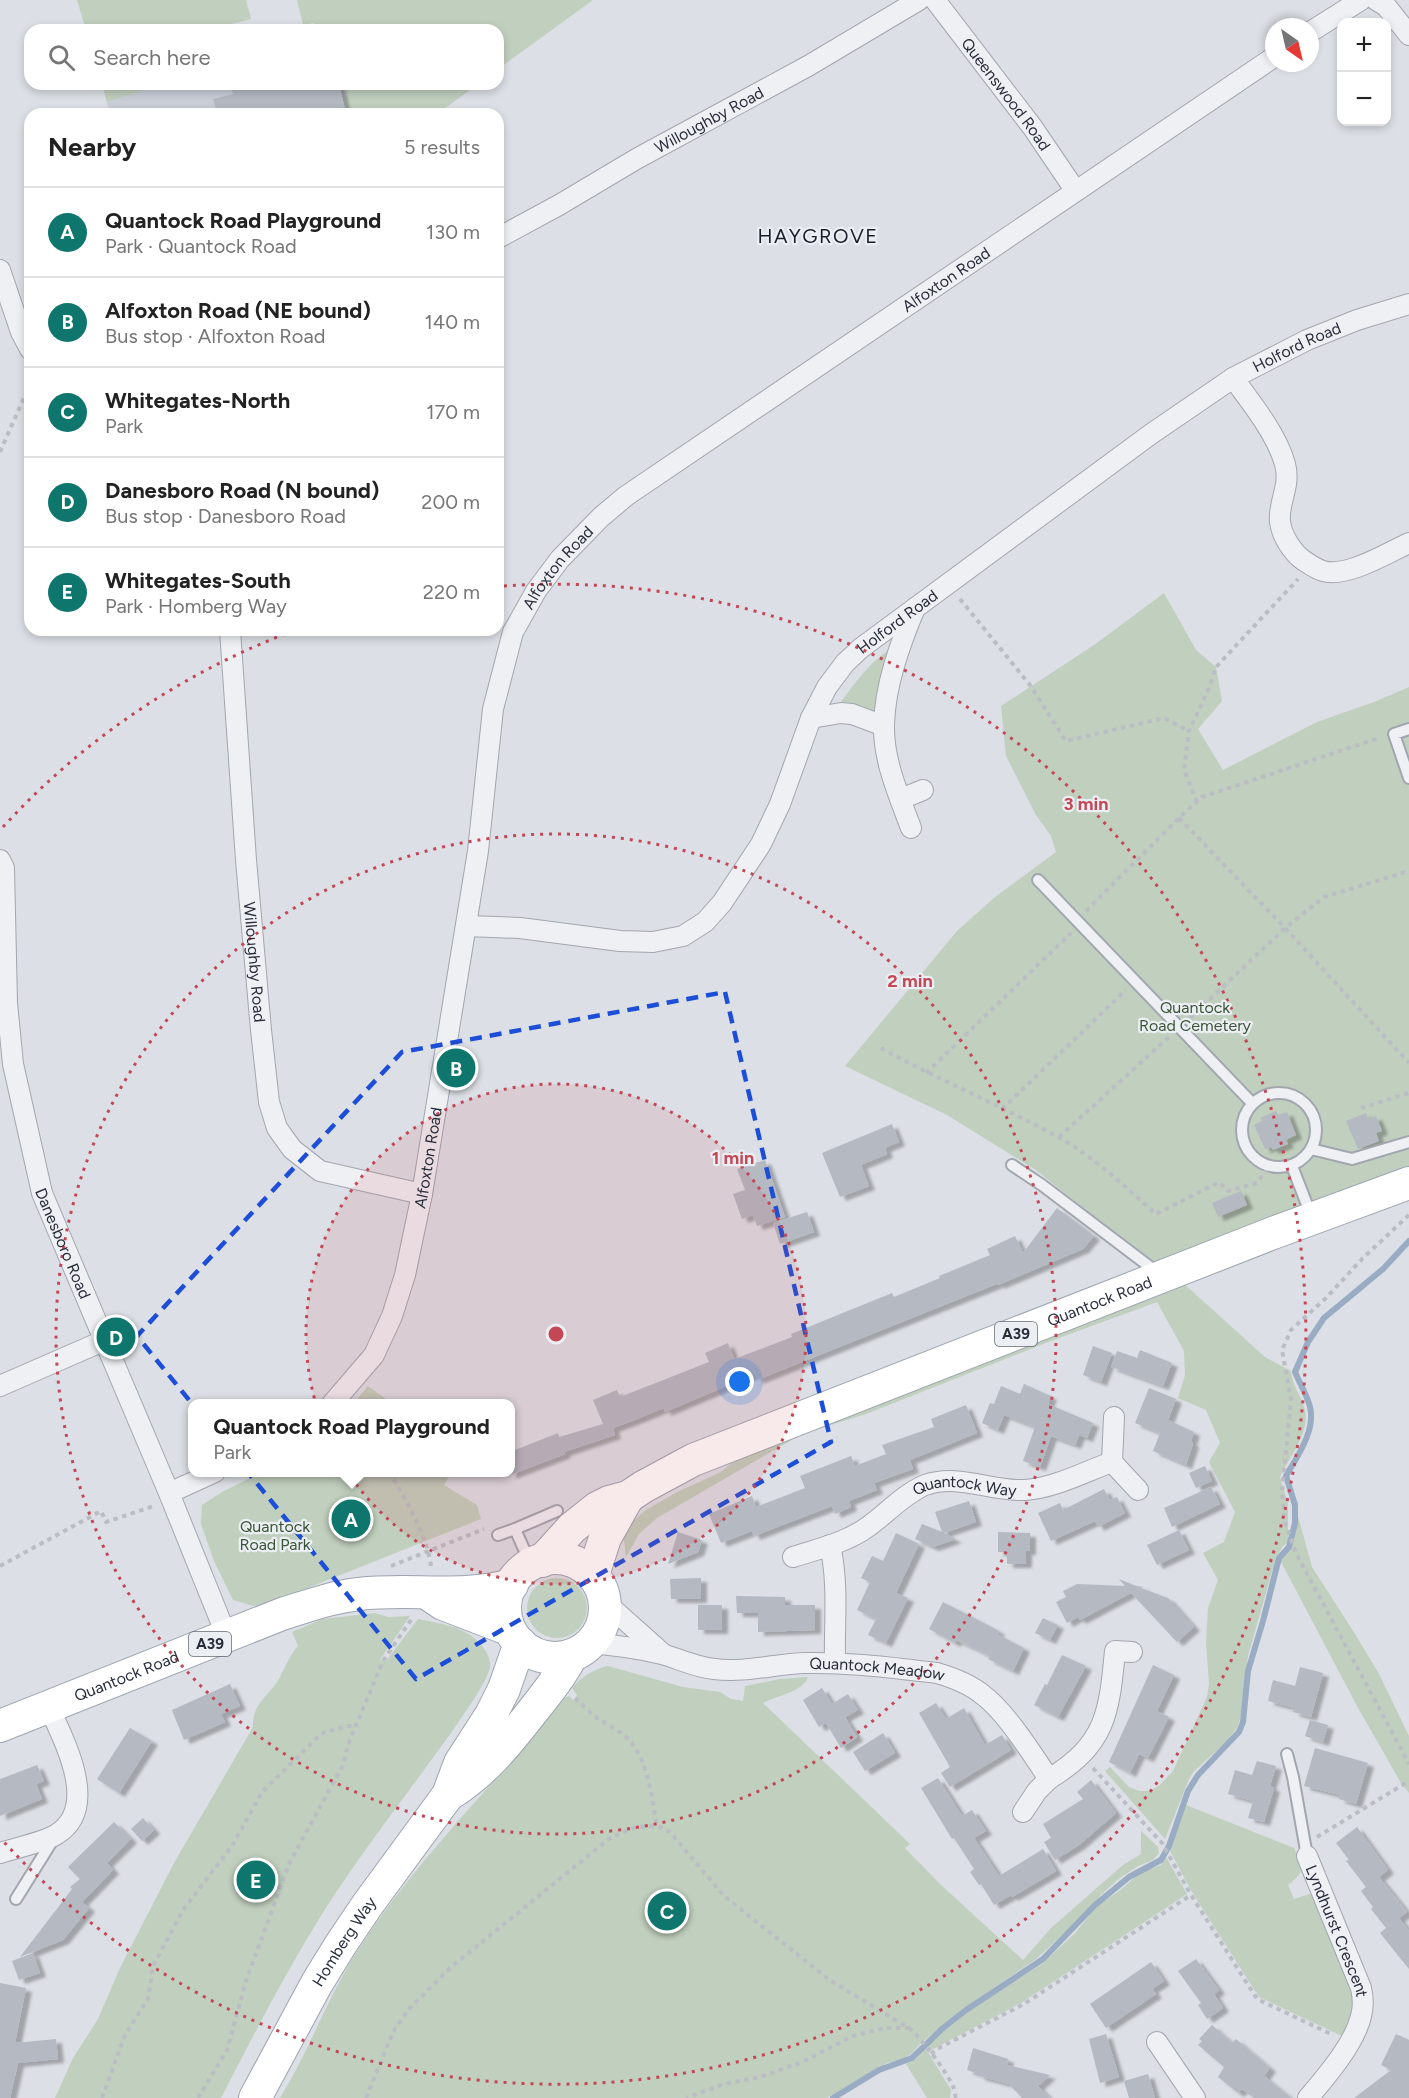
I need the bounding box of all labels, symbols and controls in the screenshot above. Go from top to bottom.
north arrow [1265,18,1319,72]
map controls [1337,18,1391,126]
button: + [1337,18,1391,72]
search box [24,24,504,90]
street label: Queenswood Road [958,34,1055,154]
icon: search [45,41,78,74]
text: Search here [93,44,211,71]
button: − [1337,72,1391,126]
street label: Willoughby Road [651,82,767,157]
text: Nearby [48,131,136,163]
text: 5 results [404,135,480,159]
text: Quantock Road Playground [105,207,381,234]
text: A [60,220,75,244]
text: 130 m [426,220,480,244]
district label: HAYGROVE [757,224,879,248]
text: Park · Quantock Road [105,234,297,258]
street label: Alfoxton Road [898,243,994,316]
text: Alfoxton Road (NE bound) [105,297,371,324]
text: B [61,310,74,334]
text: 140 m [425,310,480,334]
street label: Holford Road [1249,318,1344,376]
text: Bus stop · Alfoxton Road [105,324,325,348]
text: Whitegates-North [105,387,290,414]
text: C [60,400,75,424]
text: 170 m [426,400,480,424]
text: Park [105,414,143,438]
text: Danesboro Road (N bound) [105,477,379,504]
text: D [61,490,75,514]
text: 200 m [421,490,480,514]
text: Bus stop · Danesboro Road [105,504,346,528]
street label: Alfoxton Road [518,522,597,612]
text: Whitegates-South [105,567,291,594]
text: E [62,580,73,604]
text: 220 m [423,580,480,604]
street label: Holford Road [853,585,941,657]
text: Park · Homberg Way [105,594,287,618]
text: 3 min [1064,793,1108,815]
street label: Willoughby Road [240,901,270,1023]
text: 2 min [887,970,933,992]
park label: Quantock Road Cemetery [1139,998,1252,1035]
pin: B [436,1046,476,1090]
street label: Alfoxton Road [410,1106,446,1210]
text: 1 min [712,1147,754,1169]
street label: Danesboro Road [31,1185,95,1301]
street label: Quantock Road [1044,1272,1155,1330]
pin: D [96,1314,136,1360]
road number: A39 [995,1322,1037,1346]
centre of rings [546,1324,566,1344]
your location [725,1367,754,1396]
popup [188,1399,515,1477]
text: Quantock Road Playground [213,1413,490,1440]
text: Park [213,1440,251,1464]
street label: Quantock Way [909,1471,1018,1500]
pin: A [332,1496,370,1541]
park label: Quantock Road Park [239,1517,311,1554]
road number: A39 [189,1632,231,1656]
street label: Quantock Road [71,1646,182,1705]
street label: Quantock Meadow [810,1653,948,1684]
pin: E [236,1858,276,1902]
street label: Lyndhurst Crescent [1302,1862,1372,1998]
pin: C [648,1888,686,1934]
street label: Homberg Way [308,1892,380,1990]

